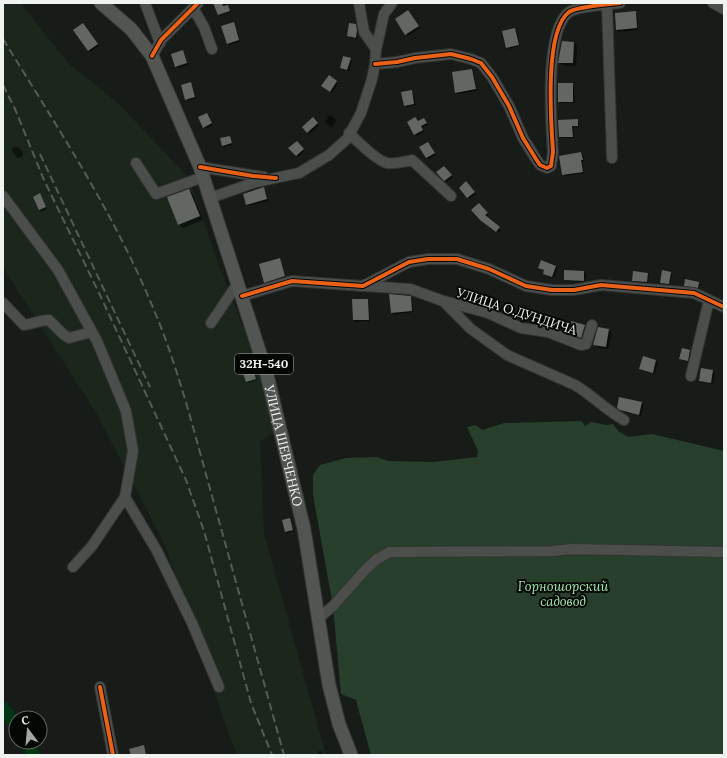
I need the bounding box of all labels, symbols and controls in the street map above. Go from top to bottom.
street label: УЛИЦА О.ДУНДИЧА [454,284,580,339]
road number: 32Н-540 [235,354,293,374]
street label: УЛИЦА ШЕВЧЕНКО [260,382,306,508]
park label: Горношорский садовод [518,578,608,610]
north arrow [8,710,48,750]
text: С [20,712,31,728]

